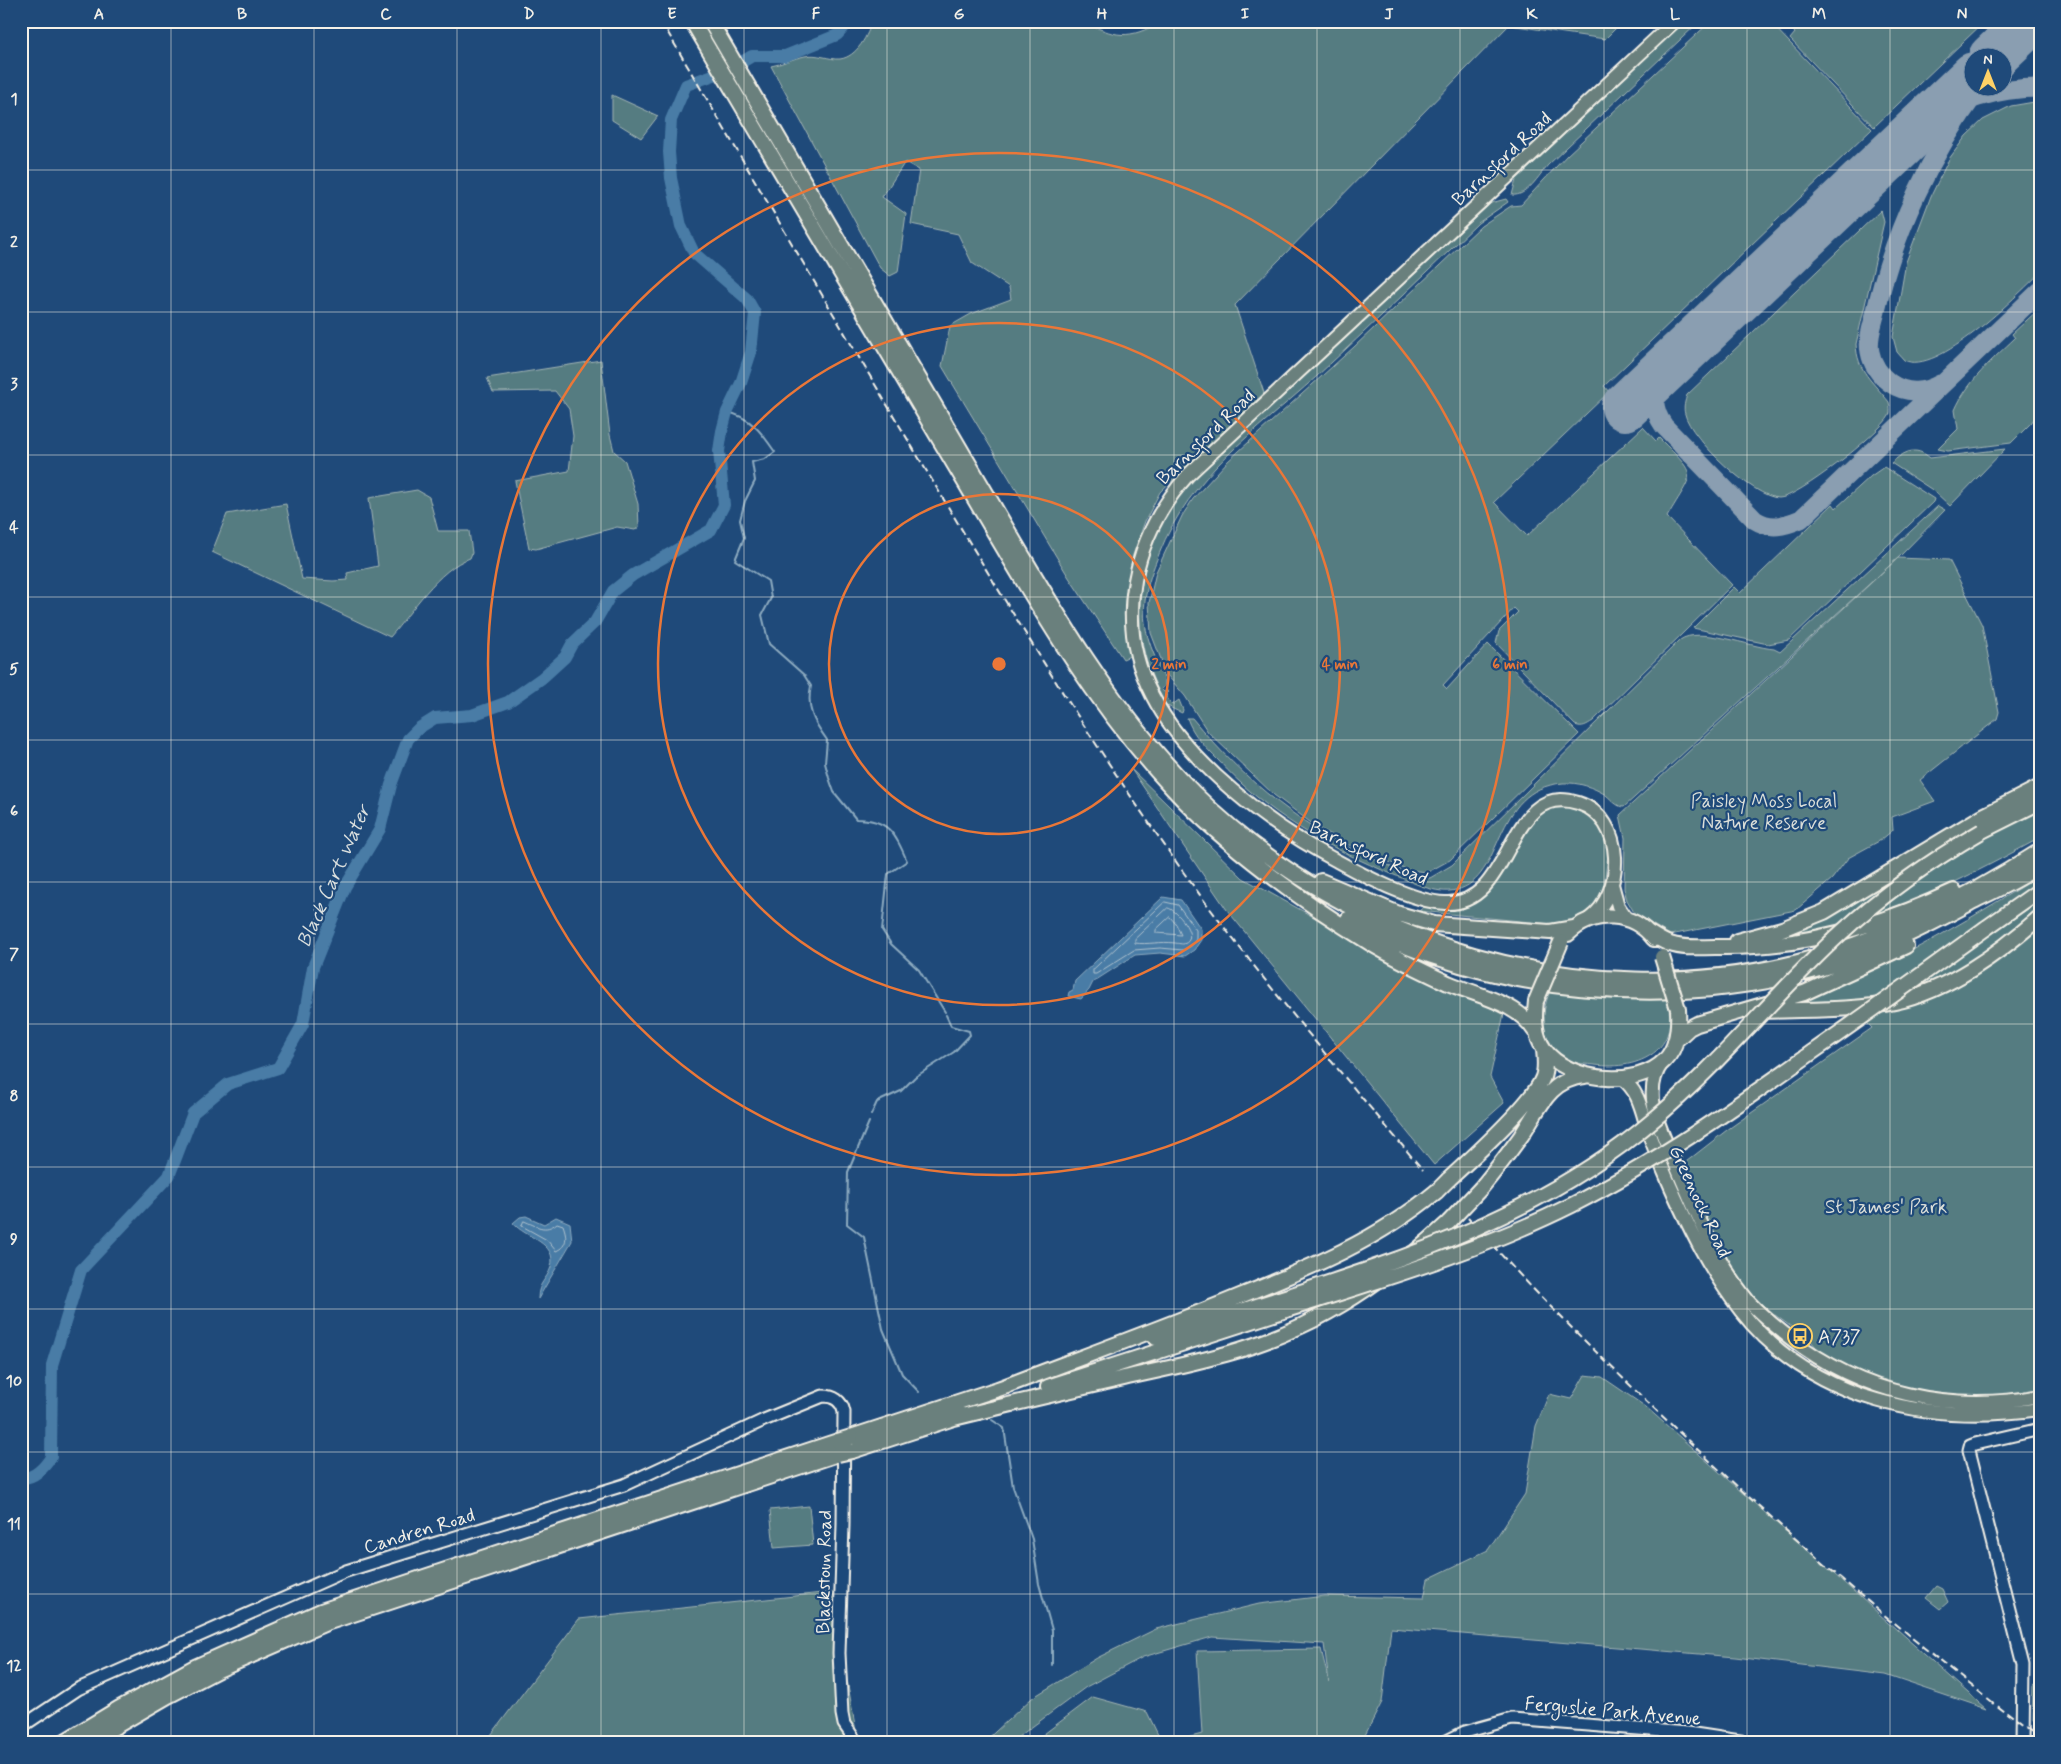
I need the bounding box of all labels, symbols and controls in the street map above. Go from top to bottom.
text: A [94,4,104,25]
text: B [237,4,247,25]
text: C [380,4,392,25]
text: D [523,4,535,25]
text: E [667,4,677,25]
text: F [812,4,821,25]
text: G [954,4,965,25]
text: H [1097,4,1108,25]
text: I [1241,4,1250,25]
text: J [1384,4,1394,25]
text: K [1526,4,1538,25]
text: L [1670,4,1681,25]
text: M [1812,4,1826,25]
text: N [1957,4,1967,25]
north arrow [1964,48,2014,98]
text: N [1983,51,1993,69]
text: 1 [10,89,18,110]
street label: Barnsford Road [1447,106,1559,214]
text: 2 [10,232,18,253]
text: 3 [10,374,18,395]
street label: Barnsford Road [1151,384,1263,493]
text: 4 [9,517,19,538]
centre of rings [990,655,1008,673]
text: 2 min [1151,655,1187,675]
text: 4 min [1322,655,1358,675]
text: 6 min [1492,655,1528,675]
text: 5 [9,659,19,680]
park label: Paisley Moss Local Nature Reserve [1691,789,1837,836]
water label: Black Cart Water [291,799,379,952]
text: 6 [10,801,18,822]
street label: Barnsford Road [1304,815,1432,894]
text: 7 [9,944,19,965]
text: 8 [9,1086,19,1107]
street label: Greenock Road [1663,1141,1737,1262]
park label: St James' Park [1825,1195,1947,1220]
text: 9 [10,1229,18,1250]
bus stop icon: A737 [1787,1323,1813,1349]
place label: A737 [1818,1325,1861,1350]
text: 10 [6,1371,22,1392]
street label: Candren Road [361,1503,478,1560]
street label: Blackstoun Road [811,1510,838,1634]
text: 11 [7,1514,21,1535]
text: 12 [6,1656,22,1677]
street label: Ferguslie Park Avenue [1524,1691,1702,1734]

